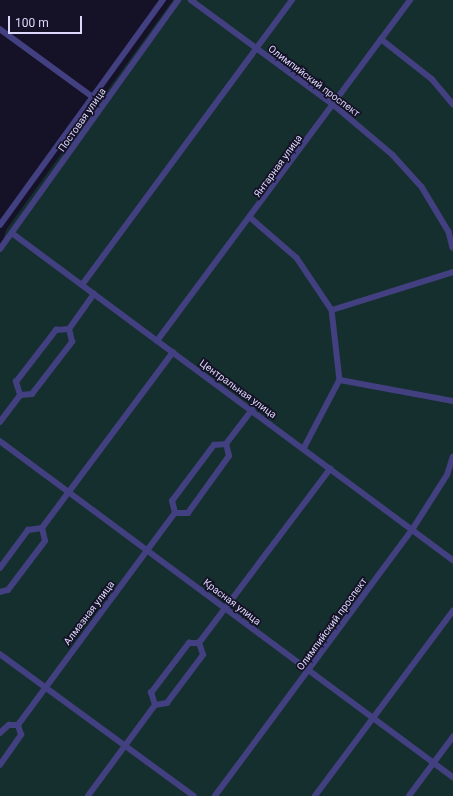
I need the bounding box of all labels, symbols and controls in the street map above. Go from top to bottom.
scale bar [10,8,84,34]
text: 100 m [15,16,49,30]
street label: Олимпийский проспект [266,43,362,119]
street label: Постовая улица [56,86,108,154]
street label: Янтарная улица [251,132,305,200]
street label: Центральная улица [197,357,279,421]
street label: Олимпийский проспект [294,575,370,673]
street label: Красная улица [201,576,263,628]
street label: Алмазная улица [61,579,117,647]

